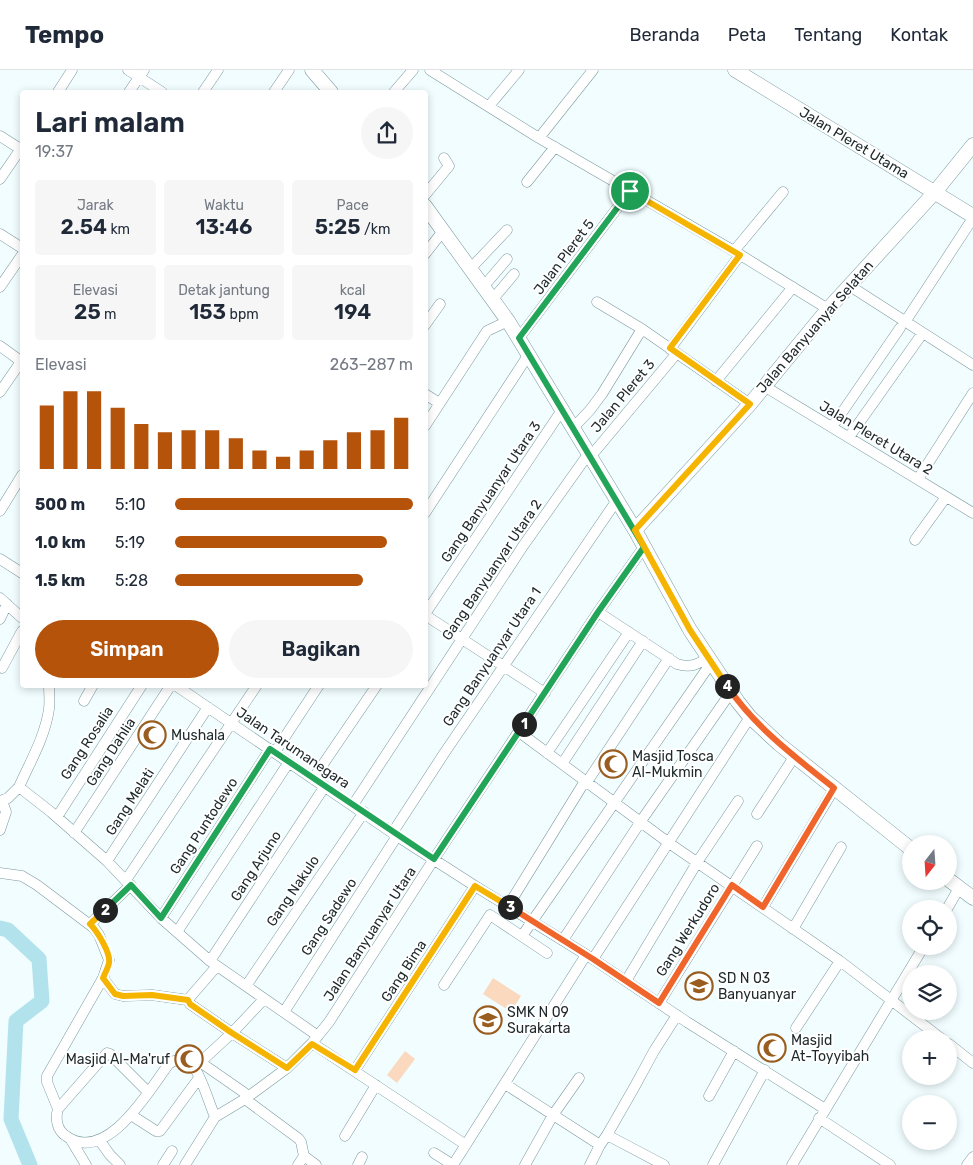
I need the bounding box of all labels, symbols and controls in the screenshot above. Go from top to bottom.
text: Tempo [25,21,104,49]
text: Beranda [629,24,700,46]
text: Peta [728,24,766,46]
text: Tentang [794,24,862,46]
text: Kontak [890,24,948,46]
street label: Jalan Pleret Utama [796,104,912,182]
text: Lari malam [35,106,185,139]
button: share [361,107,413,159]
text: 19:37 [35,142,73,161]
pin [609,170,651,212]
icon: arrive [616,177,644,205]
text: Jarak [77,197,114,214]
text: Waktu [204,197,244,214]
text: Pace [337,197,369,214]
text: 2.54 [61,214,107,239]
text: 13:46 [196,214,252,239]
text: 5:25 [315,214,361,239]
street label: Jalan Pleret 5 [530,216,598,298]
text: km [107,221,130,238]
text: /km [361,221,390,238]
street label: Jalan Banyuanyar Selatan [753,257,877,397]
text: Elevasi [73,282,118,299]
text: Detak jantung [178,282,270,299]
text: kcal [340,282,366,299]
text: 25 [74,299,101,324]
text: 153 [189,299,226,324]
text: 194 [334,299,371,324]
text: m [101,306,117,323]
text: bpm [226,306,259,323]
text: Elevasi [35,355,87,374]
text: 263–287 m [330,355,413,374]
street label: Jalan Pleret 3 [588,356,658,436]
street label: Jalan Pleret Utara 2 [816,397,936,479]
street label: Gang Banyuanyar Utara 3 [437,418,545,566]
text: 500 m [35,495,85,514]
text: 5:10 [115,495,146,514]
street label: Gang Banyuanyar Utara 2 [438,496,546,644]
text: 1.0 km [35,533,86,552]
text: 5:19 [115,533,145,552]
text: 1.5 km [35,571,85,590]
text: 5:28 [115,571,148,590]
street label: Gang Banyuanyar Utara 1 [439,584,545,730]
button: Simpan [35,620,219,678]
button: Bagikan [229,620,413,678]
pin: 4 [714,674,740,698]
text: 4 [723,678,732,695]
street label: Gang Rosalia [57,703,117,783]
street label: Jalan Tarumanegara [233,704,353,792]
pin: 1 [512,712,536,736]
street label: Gang Dahlia [83,715,139,789]
mosque icon: Mushala [137,720,167,750]
place label: Mushala [171,727,225,744]
place label: Masjid Tosca Al-Mukmin [632,748,714,781]
mosque icon: Masjid Tosca Al-Mukmin [598,749,628,779]
street label: Gang Melati [102,765,158,839]
street label: Gang Puntodewo [166,774,242,878]
street label: Gang Arjuno [227,828,285,904]
north arrow [902,835,958,890]
map controls [902,835,957,1150]
street label: Gang Nakulo [263,852,323,930]
street label: Jalan Banyuanyar Utara [320,864,420,1004]
street label: Gang Sadewo [298,875,360,959]
street label: Gang Werkudoro [653,880,723,980]
pin: 3 [498,894,522,920]
pin: 2 [92,898,118,922]
text: 3 [506,899,515,916]
button: locate [902,900,957,955]
text: 2 [101,902,110,919]
street label: Gang Bima [378,937,430,1005]
button: layers [902,965,957,1020]
place label: SD N 03 Banyuanyar [718,970,797,1003]
school or university icon: SD N 03 Banyuanyar [684,971,714,1001]
place label: SMK N 09 Surakarta [507,1004,570,1037]
school or university icon: SMK N 09 Surakarta [473,1005,503,1035]
button: + [902,1030,957,1085]
place label: Masjid At-Toyyibah [791,1032,869,1065]
mosque icon: Masjid At-Toyyibah [757,1033,787,1063]
mosque icon: Masjid Al-Ma'ruf [174,1044,204,1074]
place label: Masjid Al-Ma'ruf [66,1051,171,1068]
button: − [902,1095,957,1150]

